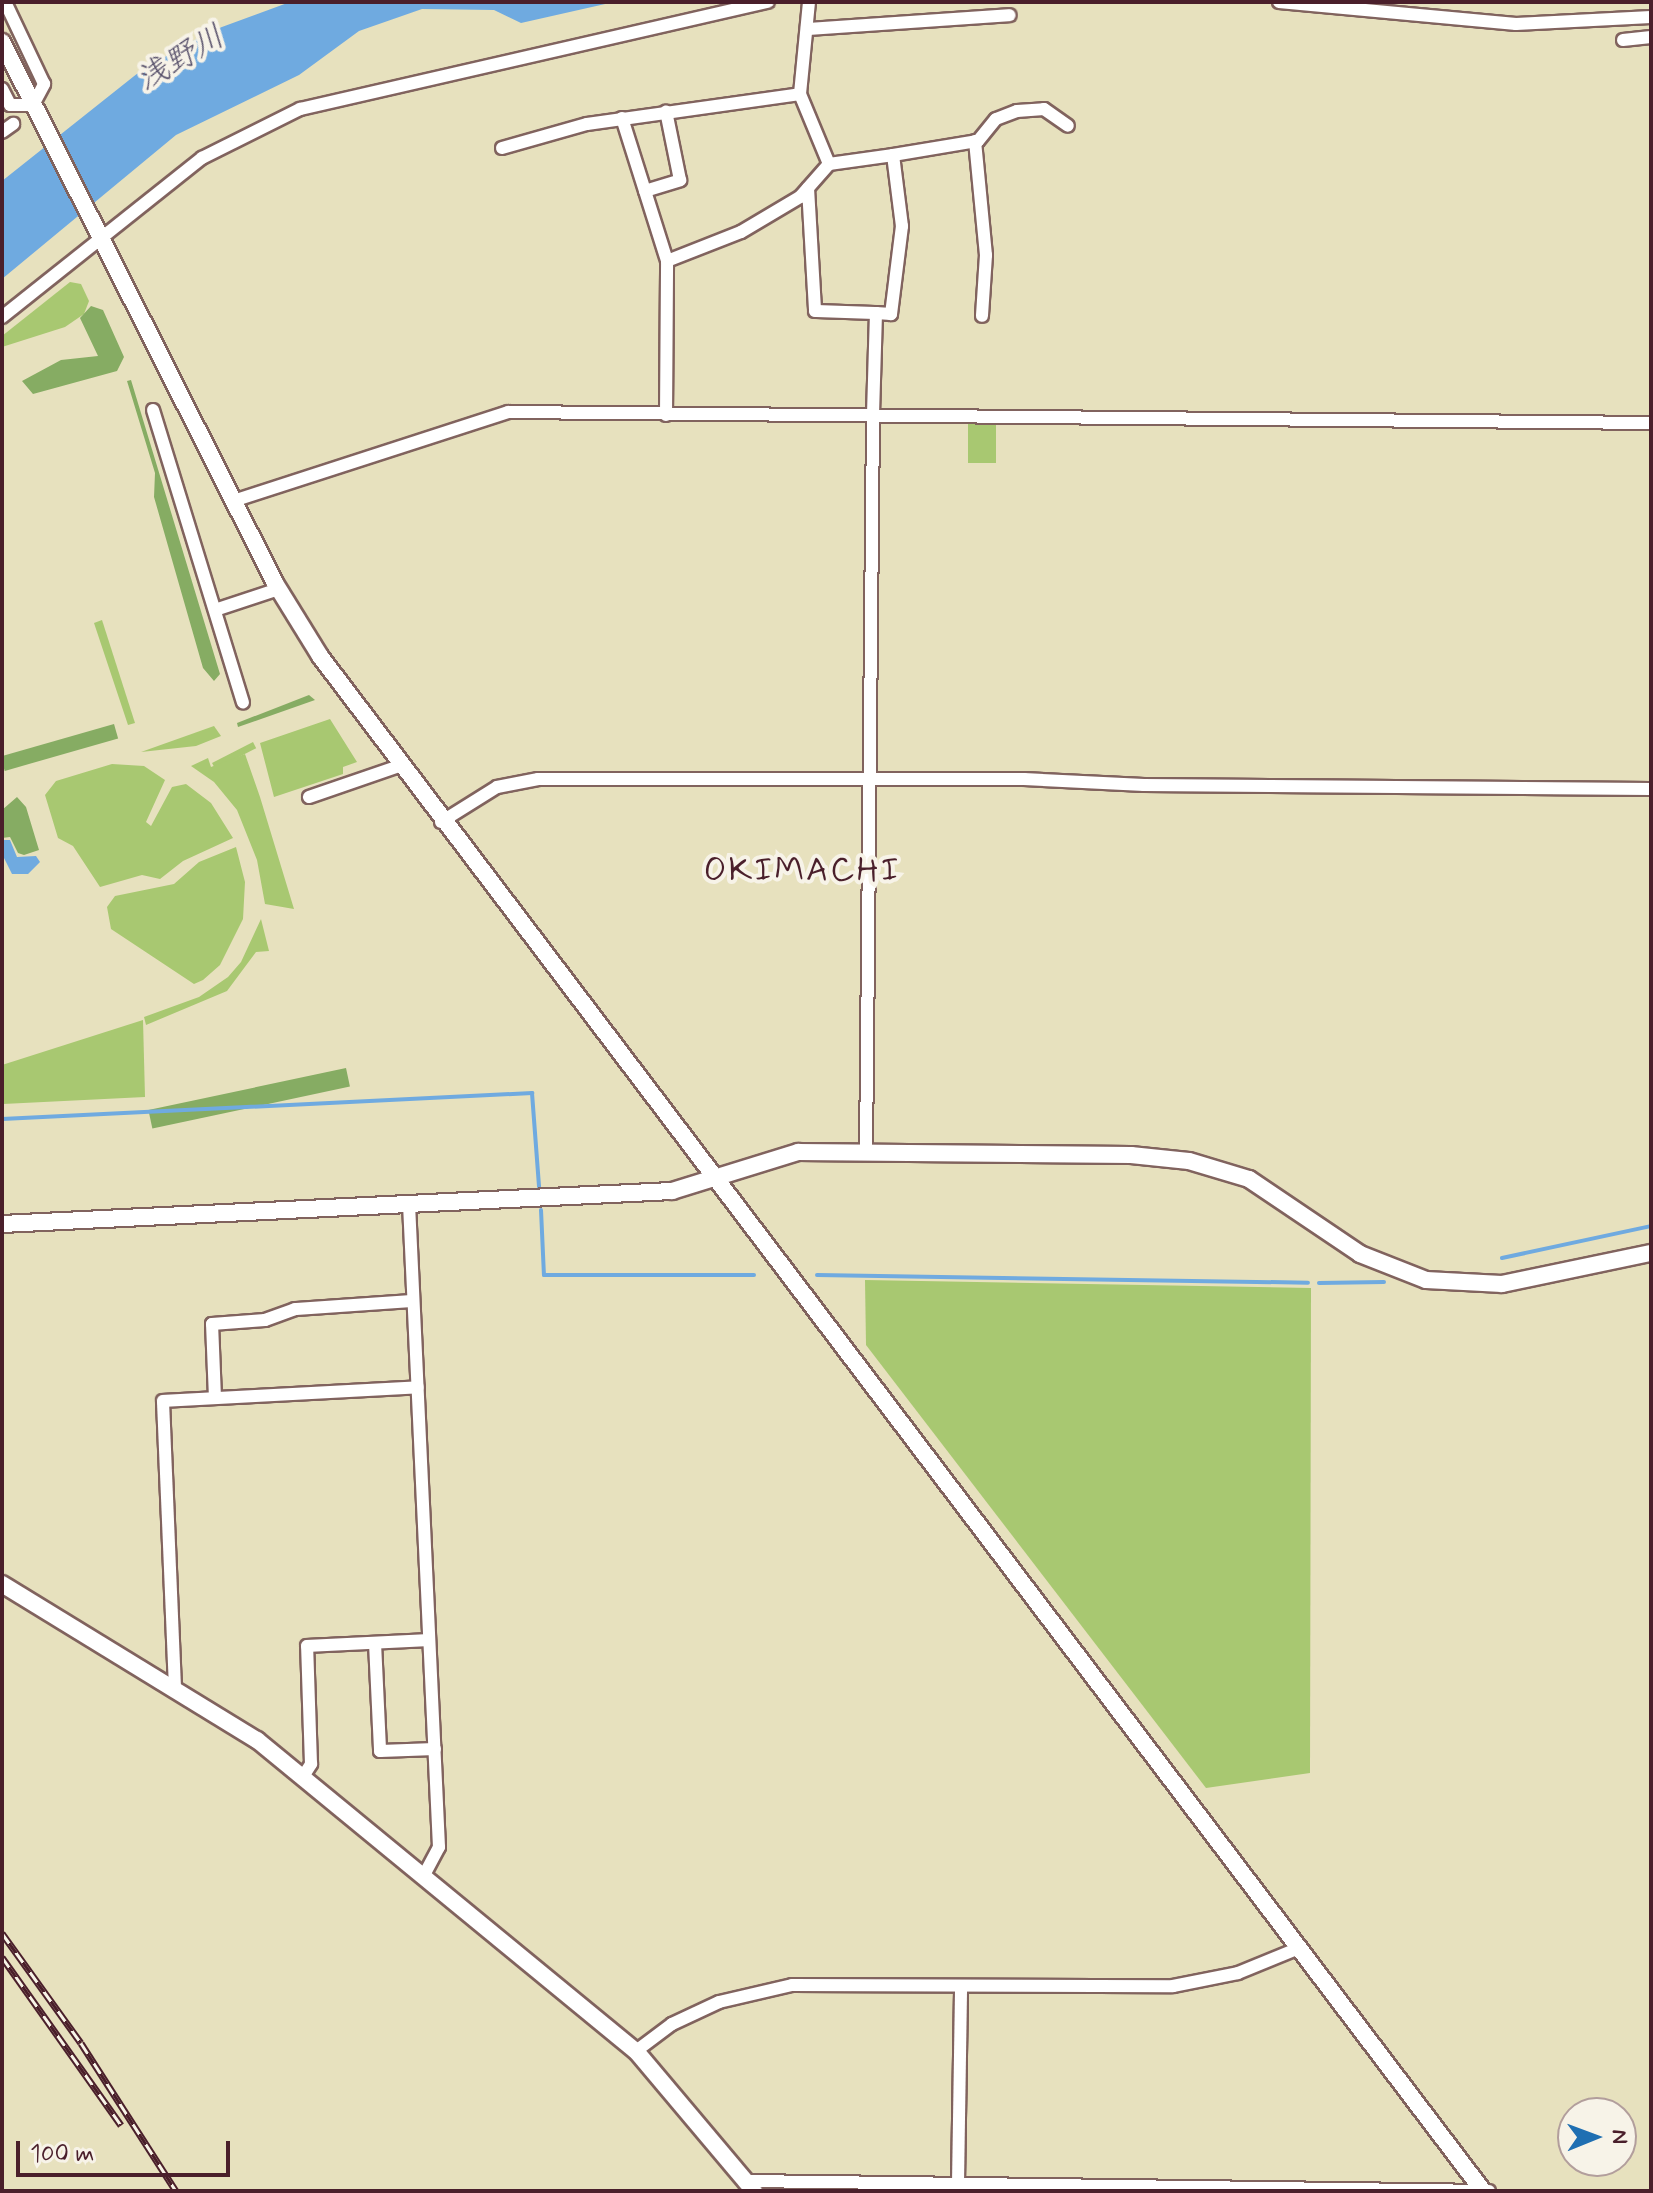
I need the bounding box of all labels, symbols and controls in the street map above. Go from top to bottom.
water label: 浅野川 [130,18,232,100]
district label: OKIMACHI [703,851,901,891]
north arrow [1557,2097,1637,2177]
scale bar [20,2125,234,2175]
text: N [1605,2129,1633,2144]
text: 100 m [30,2139,94,2170]

